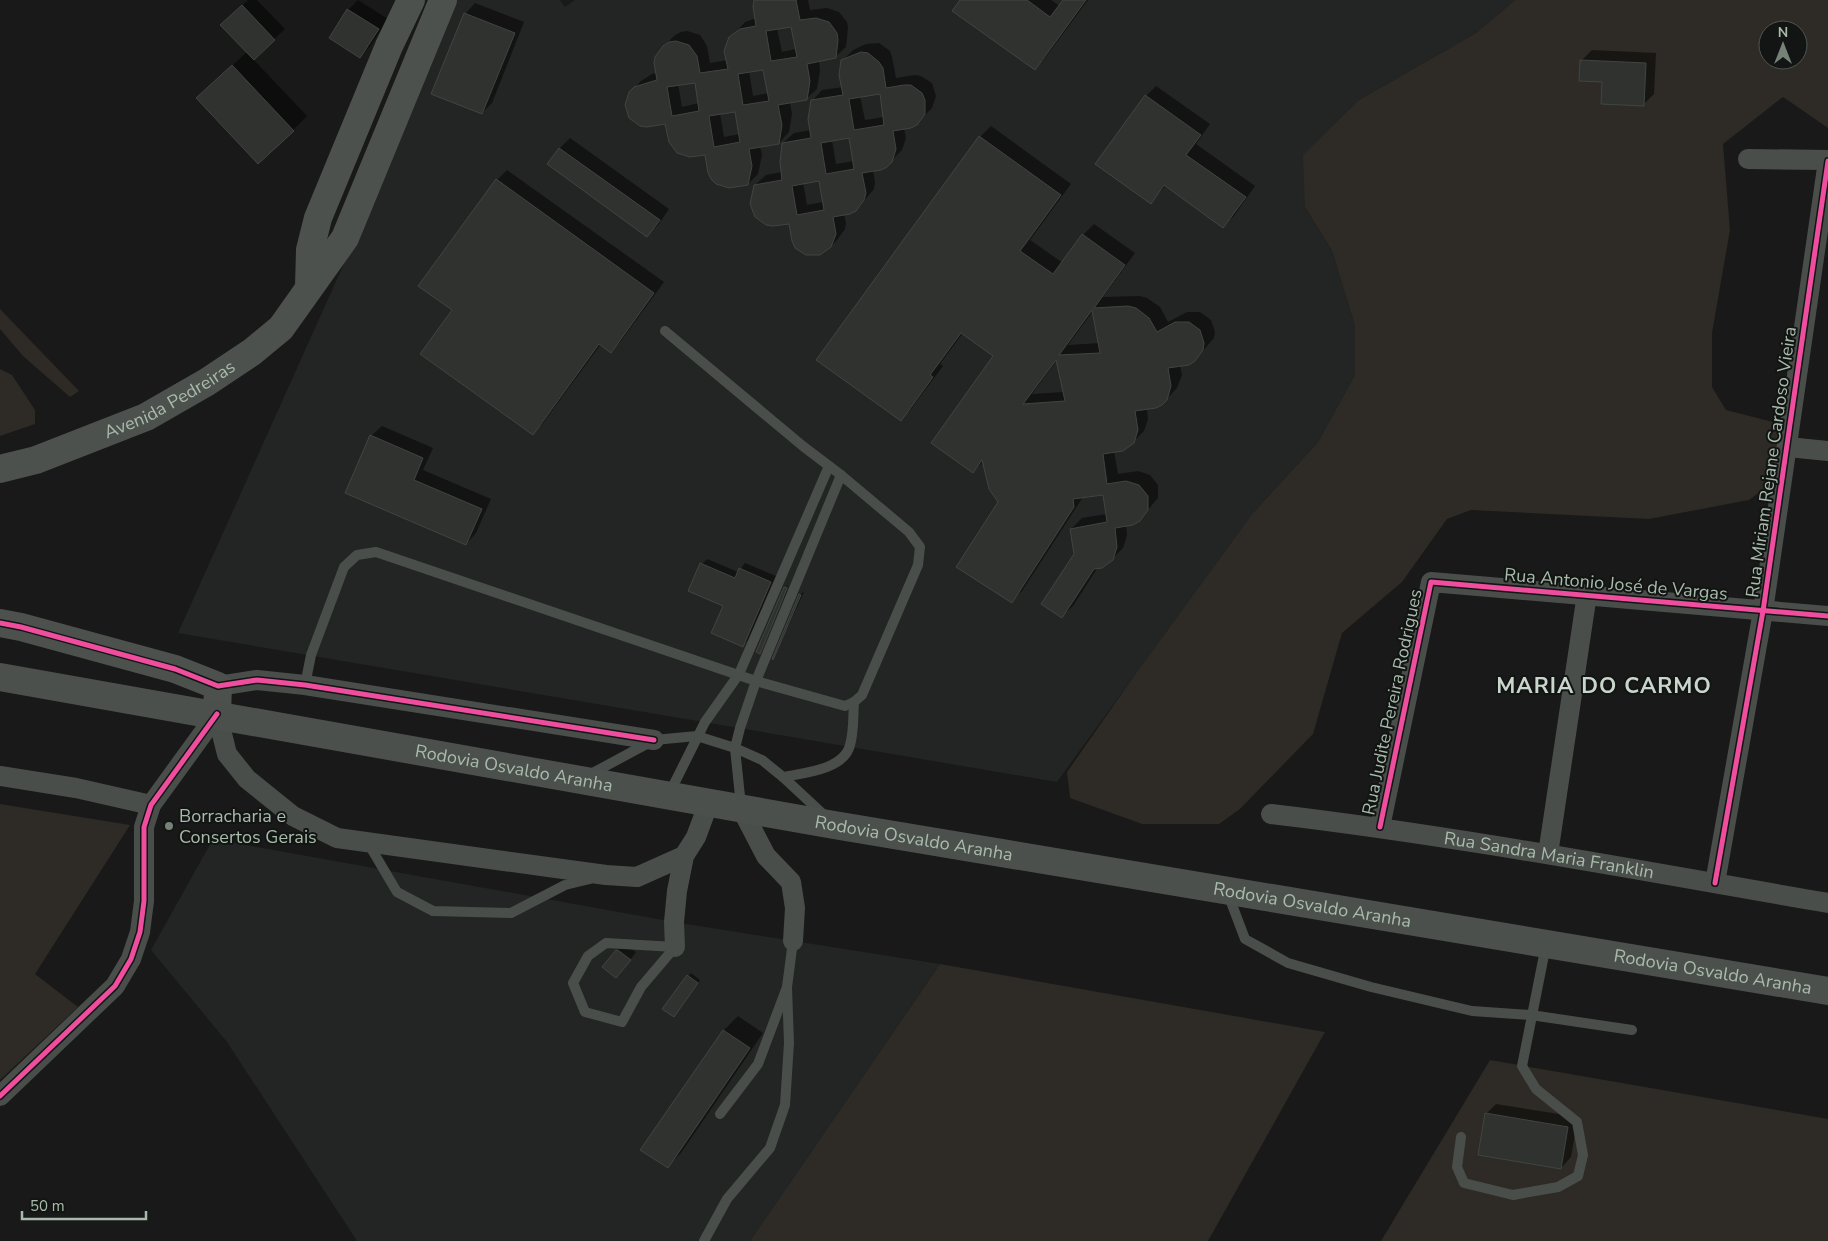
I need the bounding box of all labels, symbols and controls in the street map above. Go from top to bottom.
north arrow [1758,20,1808,70]
text: N [1778,23,1788,42]
street label: Rua Miriam Rejane Cardoso Vieira [1740,325,1802,599]
street label: Avenida Pedreiras [100,354,240,444]
street label: Rua Antonio José de Vargas [1503,562,1729,606]
street label: Rua Judite Pereira Rodrigues [1356,587,1428,817]
district label: MARIA DO CARMO [1496,671,1712,701]
street label: Rodovia Osvaldo Aranha [413,739,615,798]
place label: Borracharia e Consertos Gerais [179,804,317,849]
street label: Rodovia Osvaldo Aranha [813,810,1015,867]
marker: Borracharia e Consertos Gerais [163,820,175,832]
street label: Rua Sandra Maria Franklin [1442,826,1656,884]
street label: Rodovia Osvaldo Aranha [1212,877,1413,933]
street label: Rodovia Osvaldo Aranha [1612,943,1814,1000]
scale bar [22,1188,146,1220]
text: 50 m [30,1196,65,1216]

